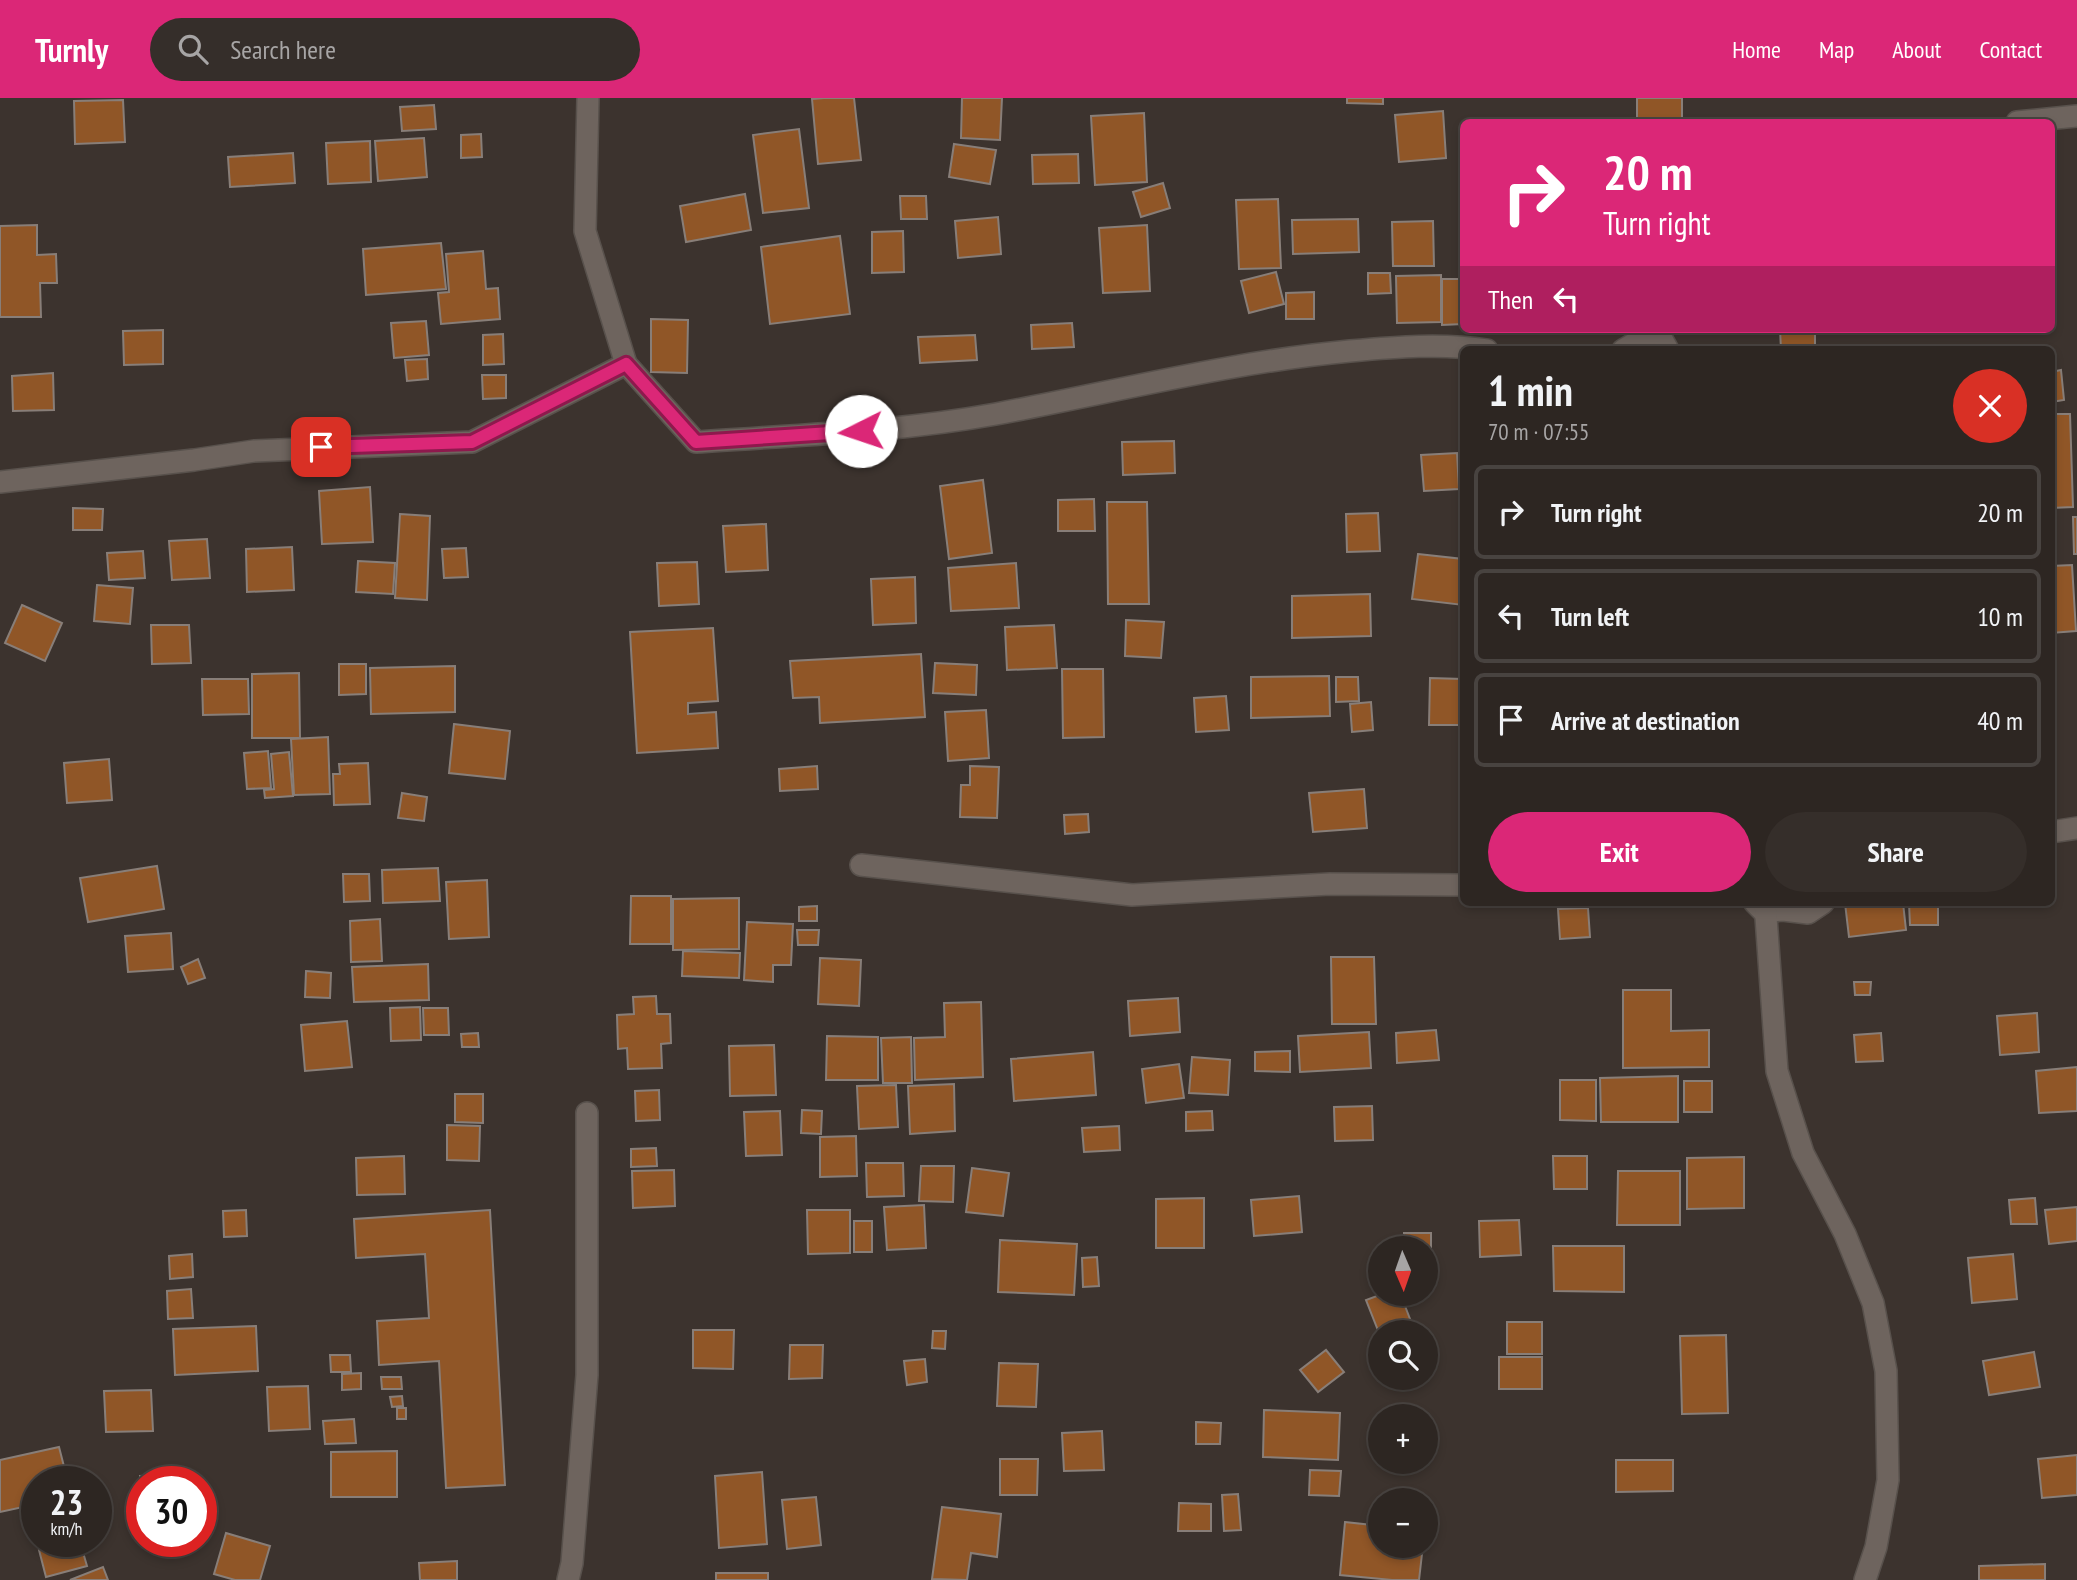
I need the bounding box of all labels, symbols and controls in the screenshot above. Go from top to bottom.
search box [150,18,640,81]
text: Turnly [35,28,108,71]
icon: search [174,30,212,68]
text: Search here [230,33,336,66]
text: Home [1732,34,1781,65]
text: Map [1819,34,1854,65]
text: About [1892,34,1941,65]
text: Contact [1979,34,2042,65]
text: 20 m [1603,140,1692,204]
icon: right [1488,147,1579,238]
text: Turn right [1603,202,1711,244]
icon: left [1547,280,1585,318]
text: Then [1488,283,1533,316]
text: 1 min [1488,363,1573,418]
button: close [1953,369,2027,443]
position arrow [824,394,898,468]
pin [291,417,351,477]
text: 70 m · 07:55 [1488,417,1589,446]
icon: arrive [302,428,340,466]
icon: right [1492,493,1530,531]
text: Turn right [1551,496,1642,529]
text: 20 m [1977,496,2023,529]
icon: left [1492,597,1530,635]
text: Turn left [1551,600,1629,633]
text: 10 m [1977,600,2023,633]
icon: arrive [1492,701,1530,739]
text: Arrive at destination [1551,704,1740,737]
text: 40 m [1977,704,2023,737]
button: Exit [1488,812,1751,892]
button: Share [1765,812,2027,892]
north arrow [1368,1236,1438,1306]
map controls [1368,1236,1438,1558]
button: search [1368,1320,1438,1390]
button: + [1368,1404,1438,1474]
speed limit sign: 30 [126,1466,217,1557]
text: 23 [50,1479,83,1525]
button: − [1368,1488,1438,1558]
text: km/h [51,1517,82,1540]

